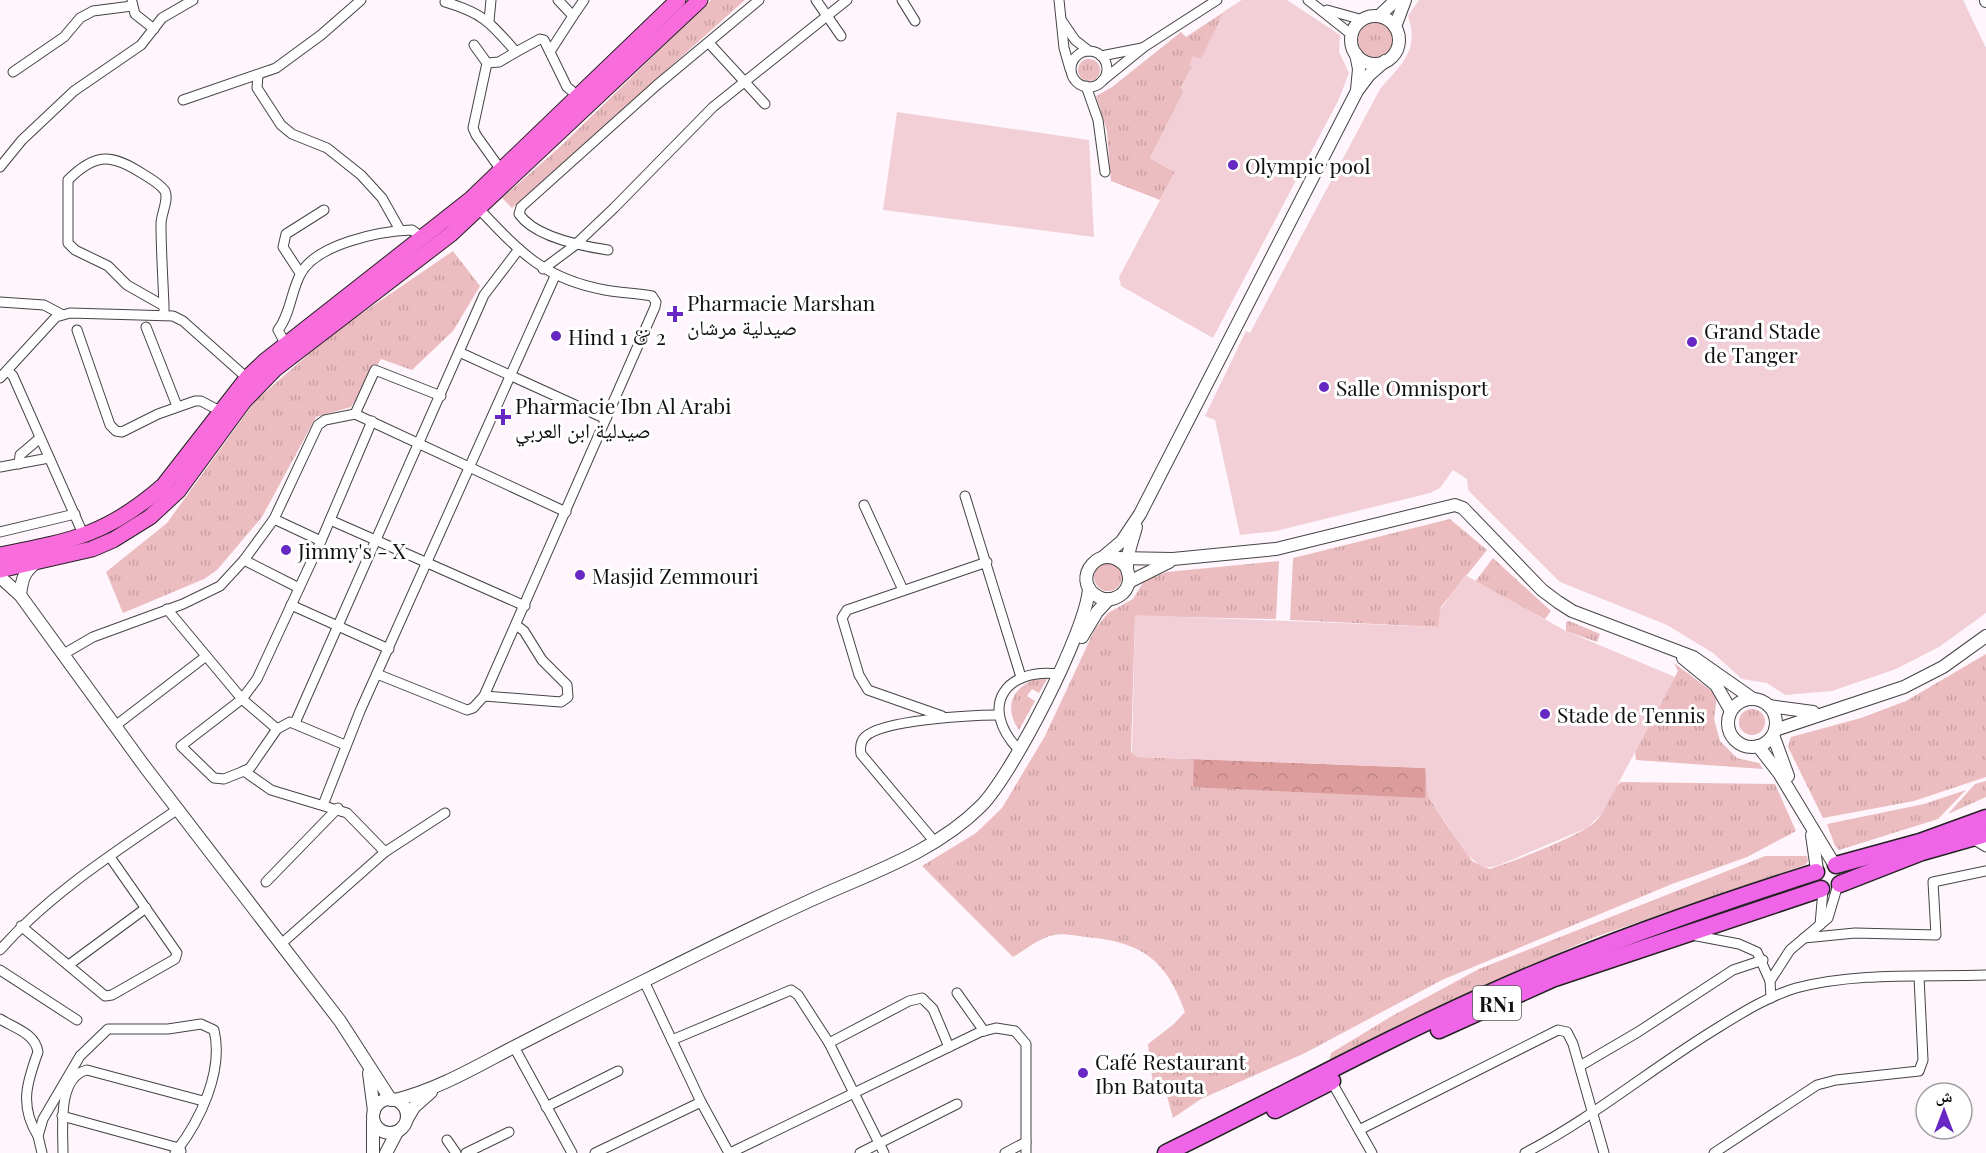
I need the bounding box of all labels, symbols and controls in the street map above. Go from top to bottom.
place label: Olympic pool [1245,151,1370,179]
marker: Olympic pool [1226,158,1240,172]
place label: Pharmacie Marshan صيدلية مرشان [687,288,876,340]
marker: Pharmacie Marshan صيدلية مرشان [668,307,682,321]
place label: Grand Stade de Tanger [1704,316,1821,368]
place label: Hind 1 & 2 [568,322,666,350]
marker: Hind 1 & 2 [549,329,563,343]
marker: Grand Stade de Tanger [1685,335,1699,349]
place label: Salle Omnisport [1336,373,1489,401]
marker: Salle Omnisport [1317,380,1331,394]
place label: Pharmacie Ibn Al Arabi صيدلية ابن العربي [515,391,731,447]
marker: Pharmacie Ibn Al Arabi صيدلية ابن العربي [496,410,510,424]
place label: Jimmy's - X [297,536,407,564]
marker: Jimmy's - X [279,543,293,557]
place label: Masjid Zemmouri [592,561,759,589]
marker: Masjid Zemmouri [573,568,587,582]
place label: Stade de Tennis [1557,700,1705,728]
marker: Stade de Tennis [1538,707,1552,721]
road number: RN1 [1473,986,1521,1020]
place label: Café Restaurant Ibn Batouta [1095,1047,1246,1099]
marker: Café Restaurant Ibn Batouta [1076,1066,1090,1080]
north arrow [1914,1081,1974,1141]
text: ش [1936,1085,1953,1106]

